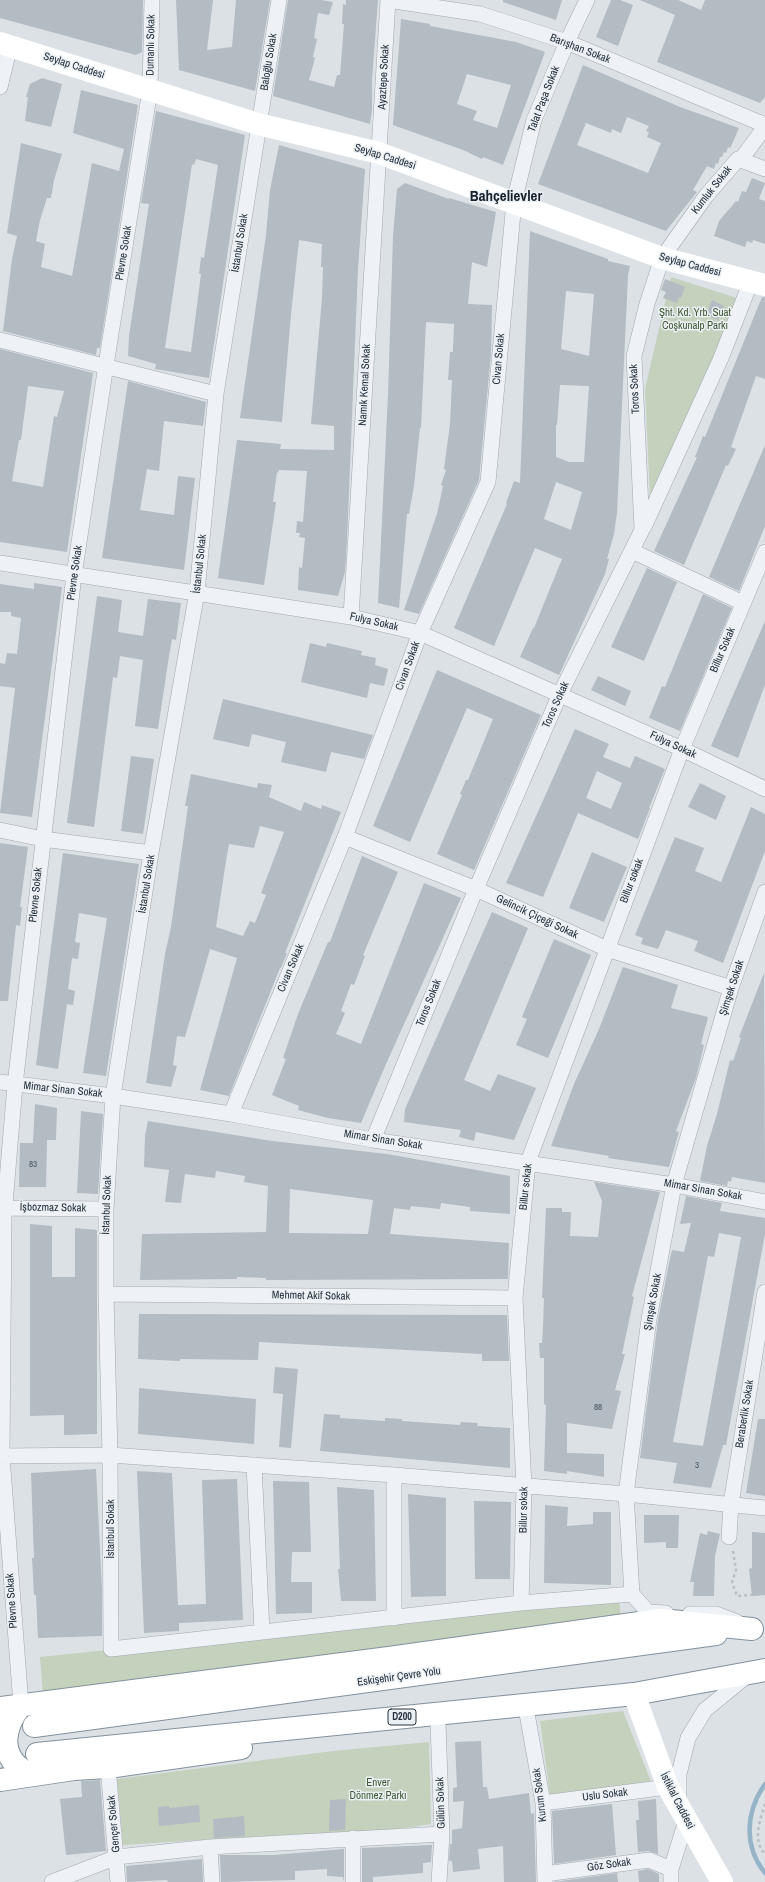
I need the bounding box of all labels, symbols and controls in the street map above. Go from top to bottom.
street label: Dumanlı Sokak [144,14,158,76]
street label: Barışhan Sokak [548,31,612,67]
street label: Baloğlu Sokak [258,32,280,92]
street label: Ayaztepe Sokak [376,44,392,110]
street label: Seylap Caddesi [42,50,106,82]
street label: Talat Paşa Sokak [525,64,563,134]
street label: Seylap Caddesi [353,141,417,173]
street label: Kumluk Sokak [689,163,735,217]
district label: Bahçelievler [470,188,542,206]
street label: İstanbul Sokak [229,213,251,273]
street label: Plevne Sokak [113,225,135,281]
street label: Seylap Caddesi [658,250,722,280]
park label: Şht. Kd. Yrb. Suat Coşkunalp Parkı [659,306,731,332]
street label: Civan Sokak [490,333,508,385]
street label: Namık Kemal Sokak [356,344,374,426]
street label: Toros Sokak [627,364,643,414]
street label: İstanbul Sokak [190,534,210,594]
street label: Plevne Sokak [65,545,85,601]
street label: Fulya Sokak [348,610,400,634]
street label: Billur Sokak [708,625,738,675]
street label: Civan Sokak [393,640,423,692]
street label: Toros Sokak [540,680,572,730]
street label: Fulya Sokak [648,729,698,761]
street label: İstanbul Sokak [136,854,158,914]
street label: Billur sokak [617,857,647,905]
street label: Plevne Sokak [27,867,45,923]
street label: Gelincik Çiçeği Sokak [494,892,580,942]
street label: Civan Sokak [275,942,307,994]
street label: Şimşek Sokak [717,959,747,1017]
street label: Toros Sokak [414,978,444,1028]
street label: Mimar Sinan Sokak [23,1079,103,1101]
street label: Mimar Sinan Sokak [343,1127,423,1153]
house number: 83 [29,1160,37,1170]
street label: Billur sokak [517,1163,535,1211]
street label: İstanbul Sokak [99,1175,115,1235]
street label: Mimar Sinan Sokak [663,1177,743,1203]
street label: İşbozmaz Sokak [20,1201,86,1215]
street label: Şimşek Sokak [641,1272,665,1332]
street label: Mehmet Akif Sokak [272,1289,350,1303]
street label: Beraberlik Sokak [733,1379,757,1449]
house number: 88 [594,1403,602,1413]
house number: 3 [695,1461,699,1471]
street label: Billur sokak [517,1487,531,1533]
street label: İstanbul Sokak [104,1499,118,1559]
street label: Plevne Sokak [3,1573,21,1629]
street label: Eskişehir Çevre Yolu [356,1665,442,1689]
road number: D200 [388,1709,416,1725]
street label: Kurum Sokak [530,1767,550,1823]
street label: İstiklal Caddesi [657,1771,697,1831]
park label: Enver Dönmez Parkı [349,1776,407,1802]
street label: Gülün Sokak [434,1777,448,1829]
street label: Uslu Sokak [582,1786,628,1804]
street label: Gençer Sokak [105,1795,123,1853]
street label: Göz Sokak [586,1855,632,1875]

